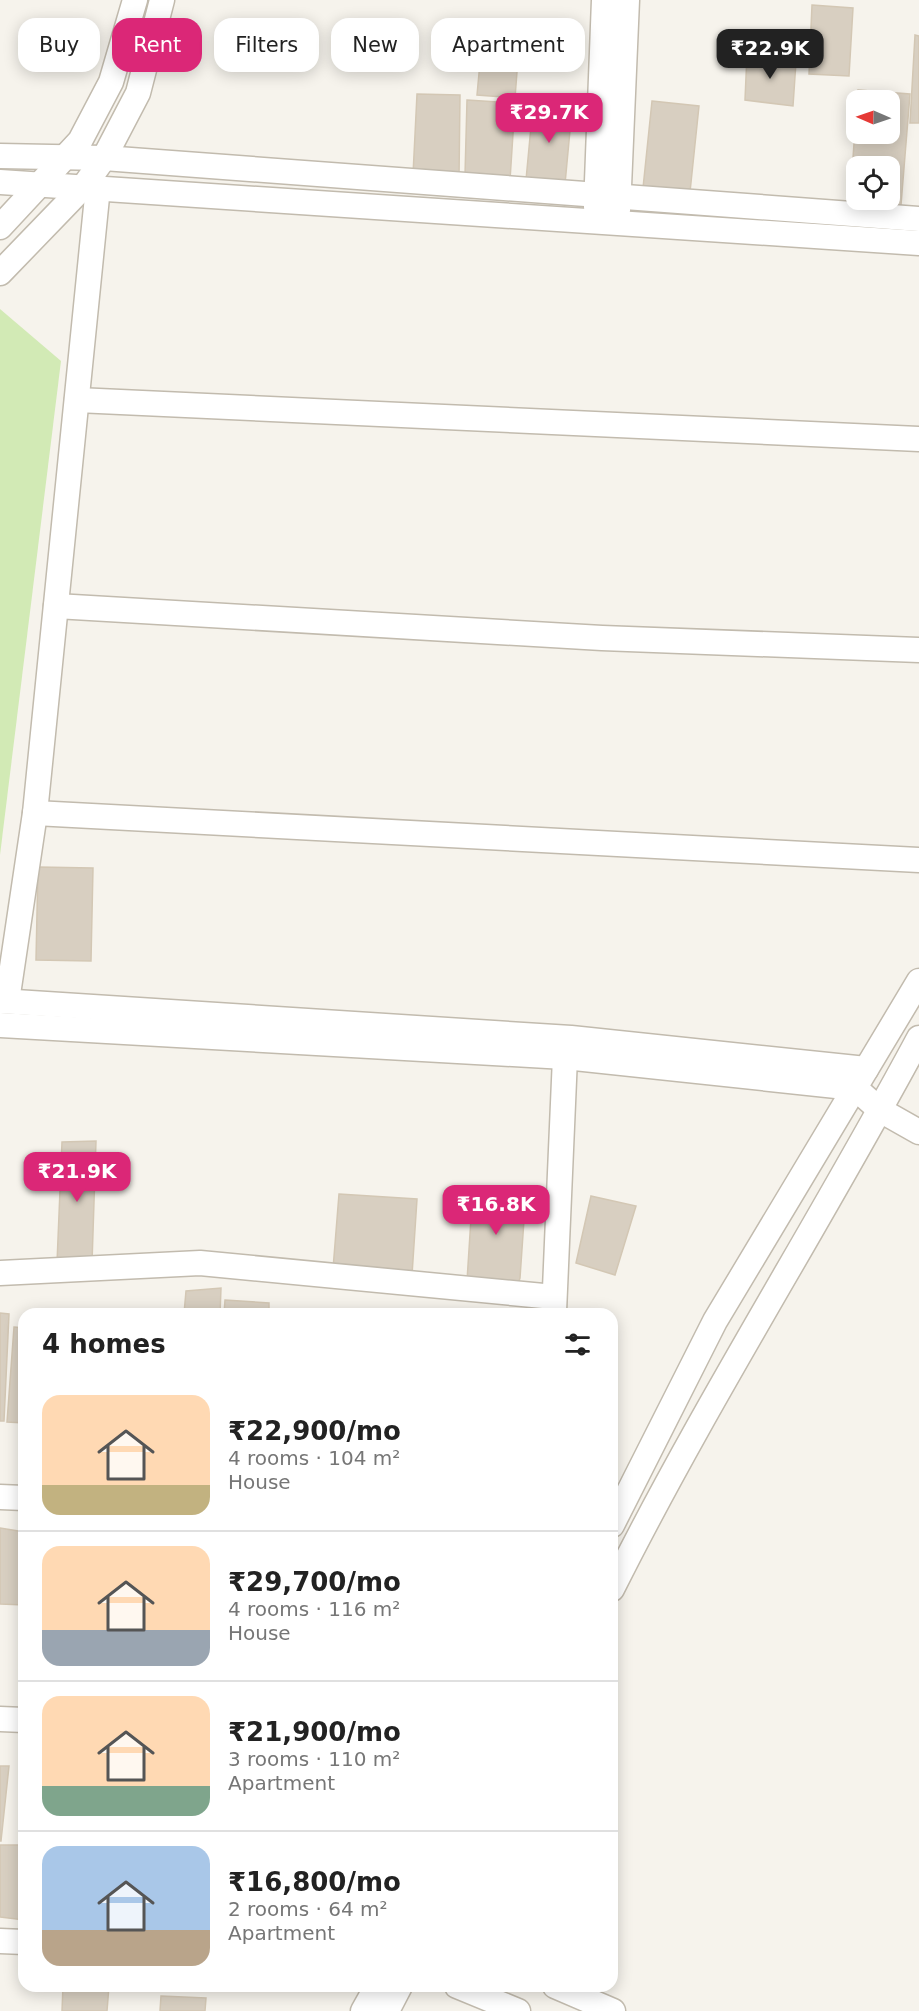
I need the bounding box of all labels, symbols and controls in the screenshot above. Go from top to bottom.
chip: Buy [18,18,100,72]
chip: Rent [112,18,202,72]
chip: Filters [214,18,319,72]
chip: New [331,18,419,72]
chip: Apartment [431,18,585,72]
pin: ₹22.9K [721,29,819,80]
text: ₹22.9K [731,36,809,60]
north arrow [846,90,900,144]
map controls [846,90,900,210]
pin: ₹29.7K [500,93,598,144]
text: ₹29.7K [510,100,588,124]
button: locate [846,156,900,210]
pin: ₹21.9K [28,1152,126,1203]
text: ₹21.9K [38,1159,116,1183]
pin: ₹16.8K [447,1185,545,1236]
text: ₹16.8K [457,1192,535,1216]
icon: filters [561,1328,594,1361]
text: 4 homes [42,1329,166,1359]
text: ₹22,900/mo [228,1416,401,1446]
icon: home [90,1419,162,1491]
text: 4 rooms · 104 m² [228,1446,400,1470]
text: House [228,1470,291,1494]
text: ₹29,700/mo [228,1567,401,1597]
icon: home [90,1570,162,1642]
text: 4 rooms · 116 m² [228,1597,400,1621]
text: House [228,1621,291,1645]
text: ₹21,900/mo [228,1717,401,1747]
icon: home [90,1720,162,1792]
text: 3 rooms · 110 m² [228,1747,400,1771]
text: Apartment [228,1771,335,1795]
text: ₹16,800/mo [228,1867,401,1897]
icon: home [90,1870,162,1942]
text: 2 rooms · 64 m² [228,1897,388,1921]
text: Apartment [228,1921,335,1945]

